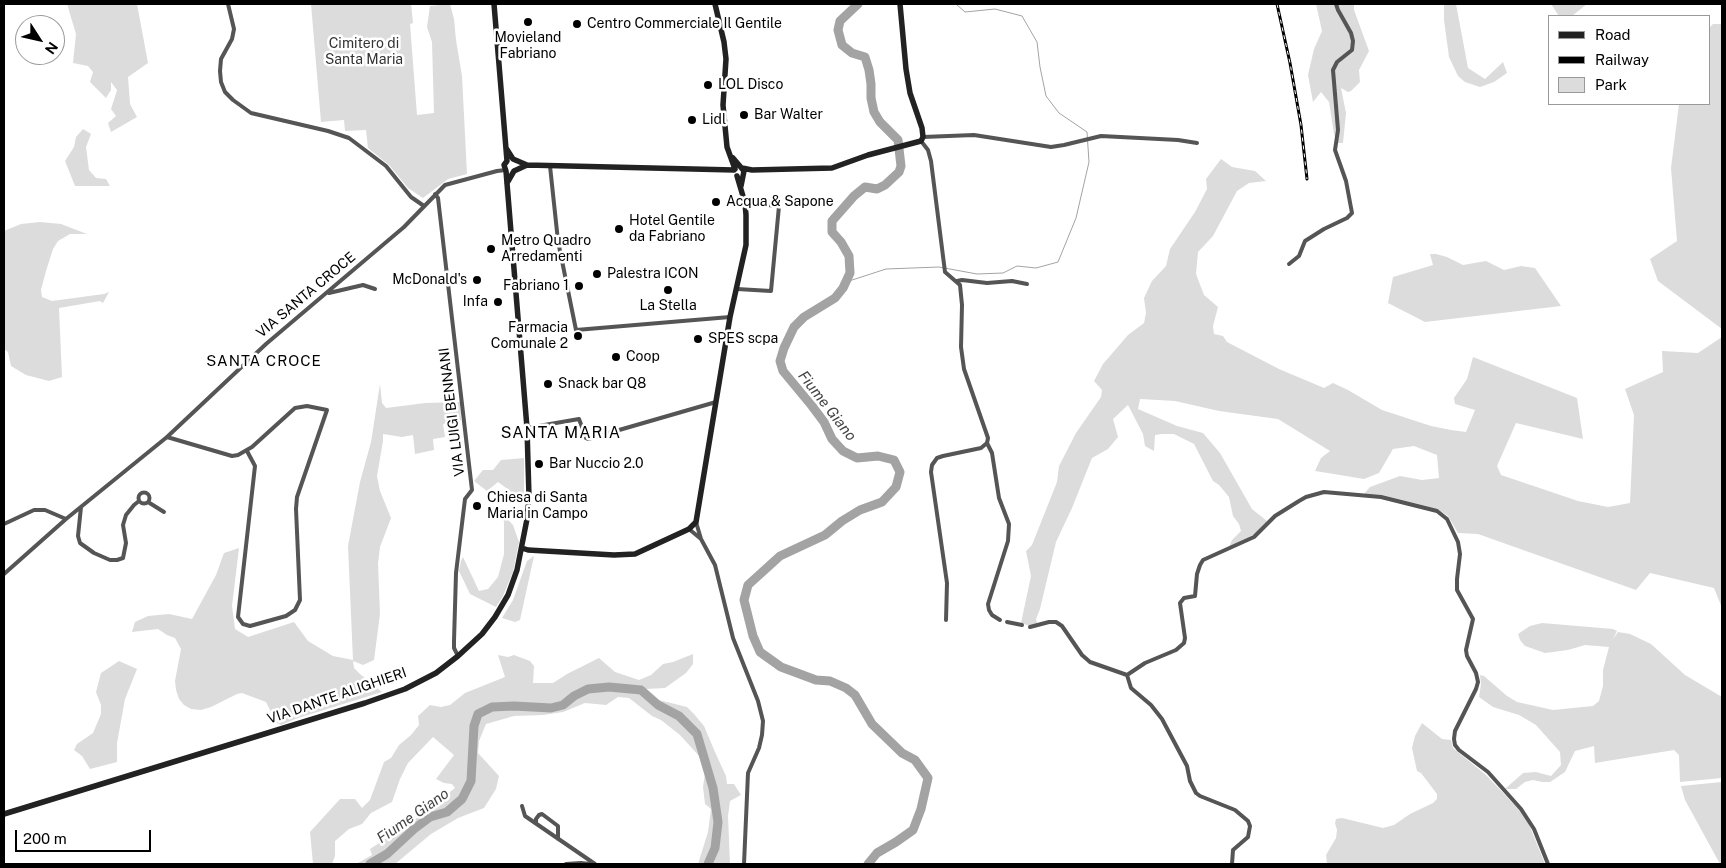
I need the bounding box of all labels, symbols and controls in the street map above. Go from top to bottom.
north arrow [15,15,65,65]
legend [1548,15,1711,105]
marker: Movieland Fabriano [522,16,534,28]
place label: Centro Commerciale Il Gentile [587,16,782,32]
marker: Centro Commerciale Il Gentile [571,18,583,30]
text: Road [1595,26,1631,43]
place label: Movieland Fabriano [495,30,561,62]
park label: Cimitero di Santa Maria [325,36,403,68]
text: N [42,39,61,57]
text: Railway [1595,51,1649,68]
text: Park [1595,76,1627,93]
place label: LOL Disco [718,77,783,93]
marker: LOL Disco [702,79,714,91]
place label: Bar Walter [754,107,823,123]
marker: Bar Walter [738,109,750,121]
place label: Lidl [702,112,726,128]
marker: Lidl [686,114,698,126]
place label: Acqua & Sapone [726,194,834,210]
marker: Acqua & Sapone [710,196,722,208]
place label: Hotel Gentile da Fabriano [629,213,715,246]
marker: Hotel Gentile da Fabriano [613,223,625,235]
place label: Metro Quadro Arredamenti [501,233,591,266]
marker: Metro Quadro Arredamenti [485,243,497,255]
street label: VIA SANTA CROCE [253,249,359,341]
place label: Palestra ICON [607,266,698,282]
marker: Palestra ICON [591,268,603,280]
place label: McDonald's [392,272,467,288]
marker: McDonald's [471,274,483,286]
place label: Fabriano 1 [503,278,569,294]
marker: Fabriano 1 [573,280,585,292]
marker: La Stella [662,284,674,296]
place label: Infa [463,294,488,310]
marker: Infa [492,296,504,308]
place label: La Stella [639,298,697,314]
place label: Farmacia Comunale 2 [491,320,568,352]
marker: Farmacia Comunale 2 [572,330,584,342]
place label: SPES scpa [708,331,778,347]
marker: SPES scpa [692,333,704,345]
street label: VIA LUIGI BENNANI [436,347,468,477]
place label: Coop [626,349,660,365]
marker: Coop [610,351,622,363]
district label: SANTA CROCE [205,352,323,370]
water label: Fiume Giano [794,367,860,445]
place label: Snack bar Q8 [558,376,646,392]
marker: Snack bar Q8 [542,378,554,390]
district label: SANTA MARIA [499,423,623,443]
place label: Bar Nuccio 2.0 [549,456,644,472]
marker: Bar Nuccio 2.0 [533,458,545,470]
place label: Chiesa di Santa Maria in Campo [487,490,588,522]
marker: Chiesa di Santa Maria in Campo [471,500,483,512]
street label: VIA DANTE ALIGHIERI [265,664,409,728]
water label: Fiume Giano [373,785,453,847]
scale bar [18,820,154,852]
text: 200 m [23,830,67,847]

